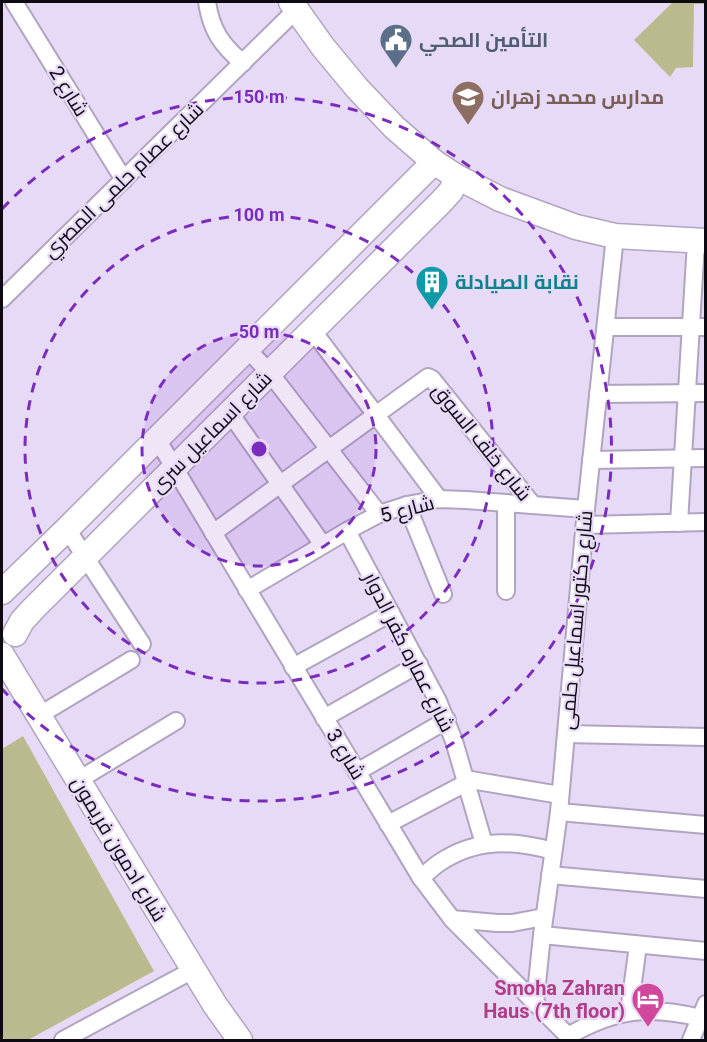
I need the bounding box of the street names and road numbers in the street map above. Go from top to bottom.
street label: شارع 2 [43,61,94,122]
street label: شارع عصام حلمى المصري [38,97,211,266]
street label: شارع اسماعيل سرى [145,366,278,499]
street label: شارع خلف السوق [426,379,537,507]
street label: شارع 5 [377,490,437,530]
street label: شارع دكتور اسماعيل حلمى [554,509,600,731]
street label: شارع عماره كفر الدوار [356,567,460,737]
street label: شارع 3 [320,724,370,785]
street label: شارع ادمون فريمون [65,772,172,927]

